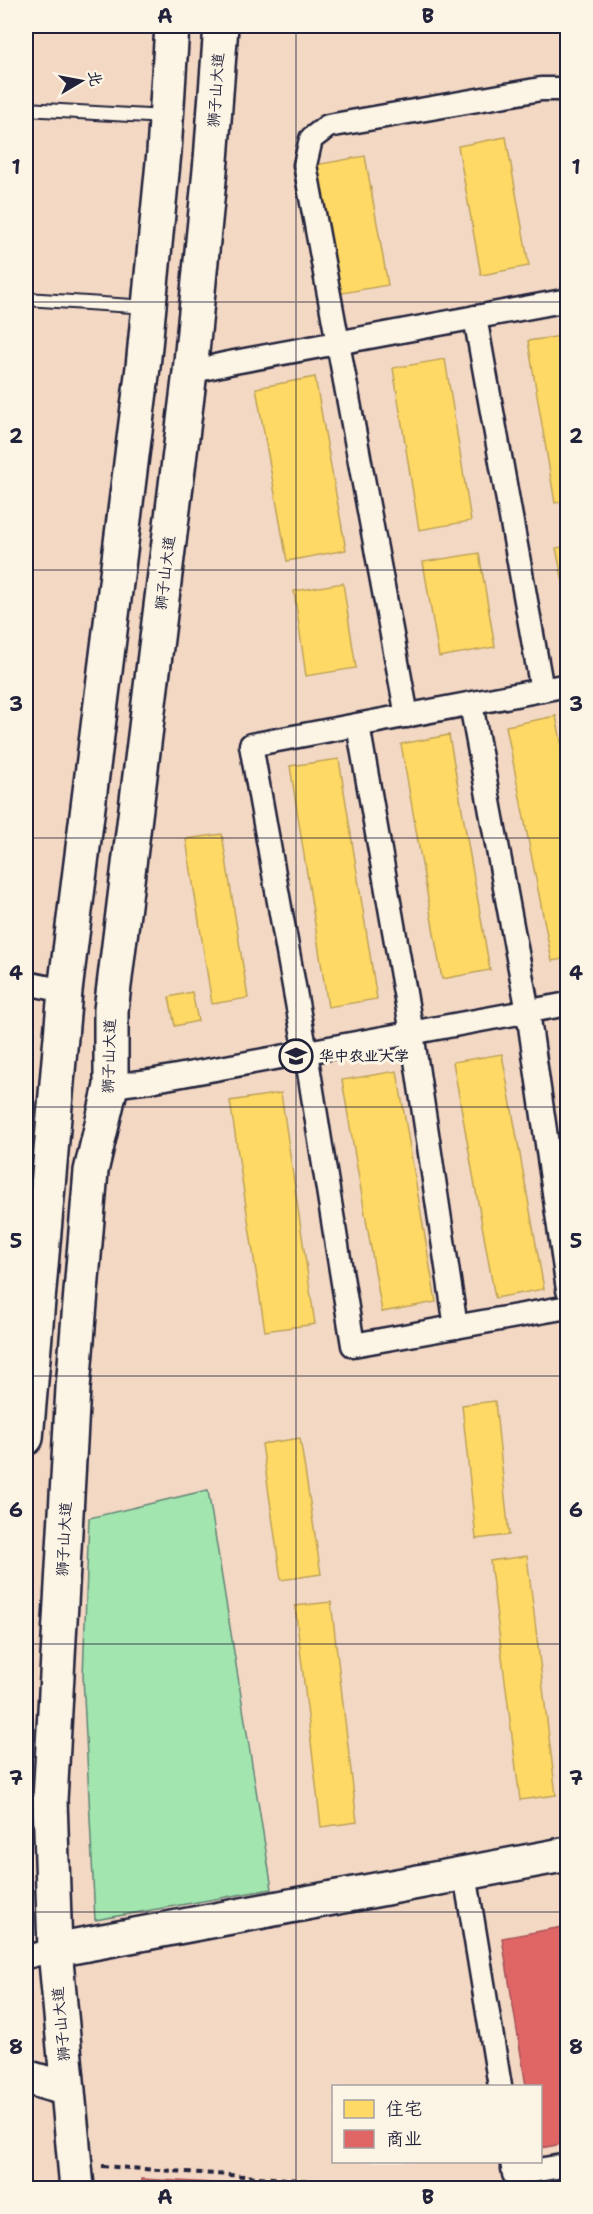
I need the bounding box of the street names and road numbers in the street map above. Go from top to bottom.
street label: 狮子山大道 [203,52,229,128]
street label: 狮子山大道 [151,535,179,611]
street label: 狮子山大道 [98,1018,120,1094]
street label: 狮子山大道 [52,1501,76,1577]
street label: 狮子山大道 [48,1986,74,2062]

